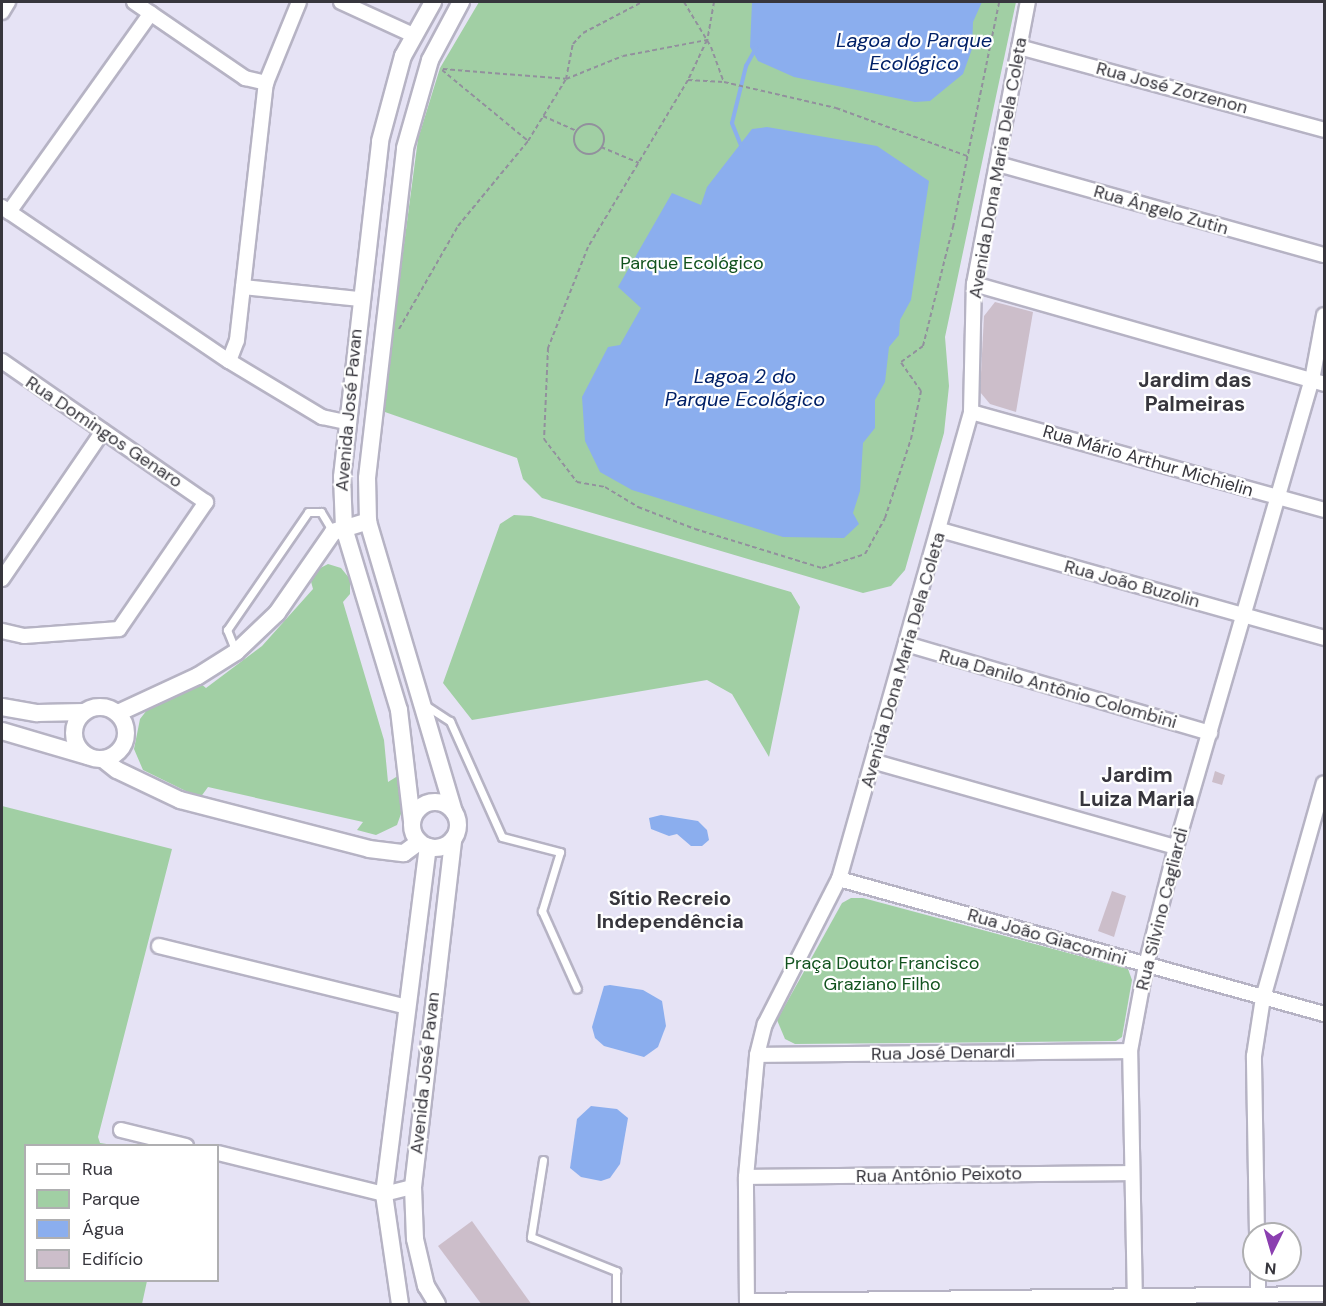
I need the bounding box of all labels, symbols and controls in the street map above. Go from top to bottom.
water label: Lagoa do Parque Ecológico [836,28,992,75]
street label: Avenida Dona Maria Dela Coleta [964,36,1032,300]
street label: Rua José Zorzenon [1094,57,1250,119]
street label: Rua Ângelo Zutin [1091,180,1231,240]
park label: Parque Ecológico [620,252,764,274]
street label: Avenida José Pavan [331,328,367,492]
water label: Lagoa 2 do Parque Ecológico [665,365,825,412]
district label: Jardim das Palmeiras [1138,367,1252,417]
street label: Rua Domingos Genaro [21,371,187,493]
street label: Rua Mário Arthur Michielin [1040,421,1256,501]
street label: Avenida Dona Maria Dela Coleta [856,530,950,790]
street label: Rua João Buzolin [1062,556,1202,612]
street label: Rua Danilo Antônio Colombini [937,645,1179,733]
district label: Jardim Luiza Maria [1079,762,1195,812]
street label: Rua Silvino Cagliardi [1131,825,1193,993]
district label: Sítio Recreio Independência [596,887,744,934]
street label: Rua João Giacomini [965,904,1129,970]
park label: Praça Doutor Francisco Graziano Filho [784,953,980,996]
street label: Avenida José Pavan [406,991,444,1155]
street label: Rua José Denardi [871,1041,1015,1065]
legend [24,1144,219,1282]
text: Rua [82,1157,113,1181]
street label: Rua Antônio Peixoto [856,1163,1022,1187]
text: Parque [82,1187,140,1211]
text: Água [82,1217,124,1241]
north arrow [1242,1222,1302,1282]
text: Edifício [82,1247,143,1271]
text: N [1264,1257,1277,1279]

